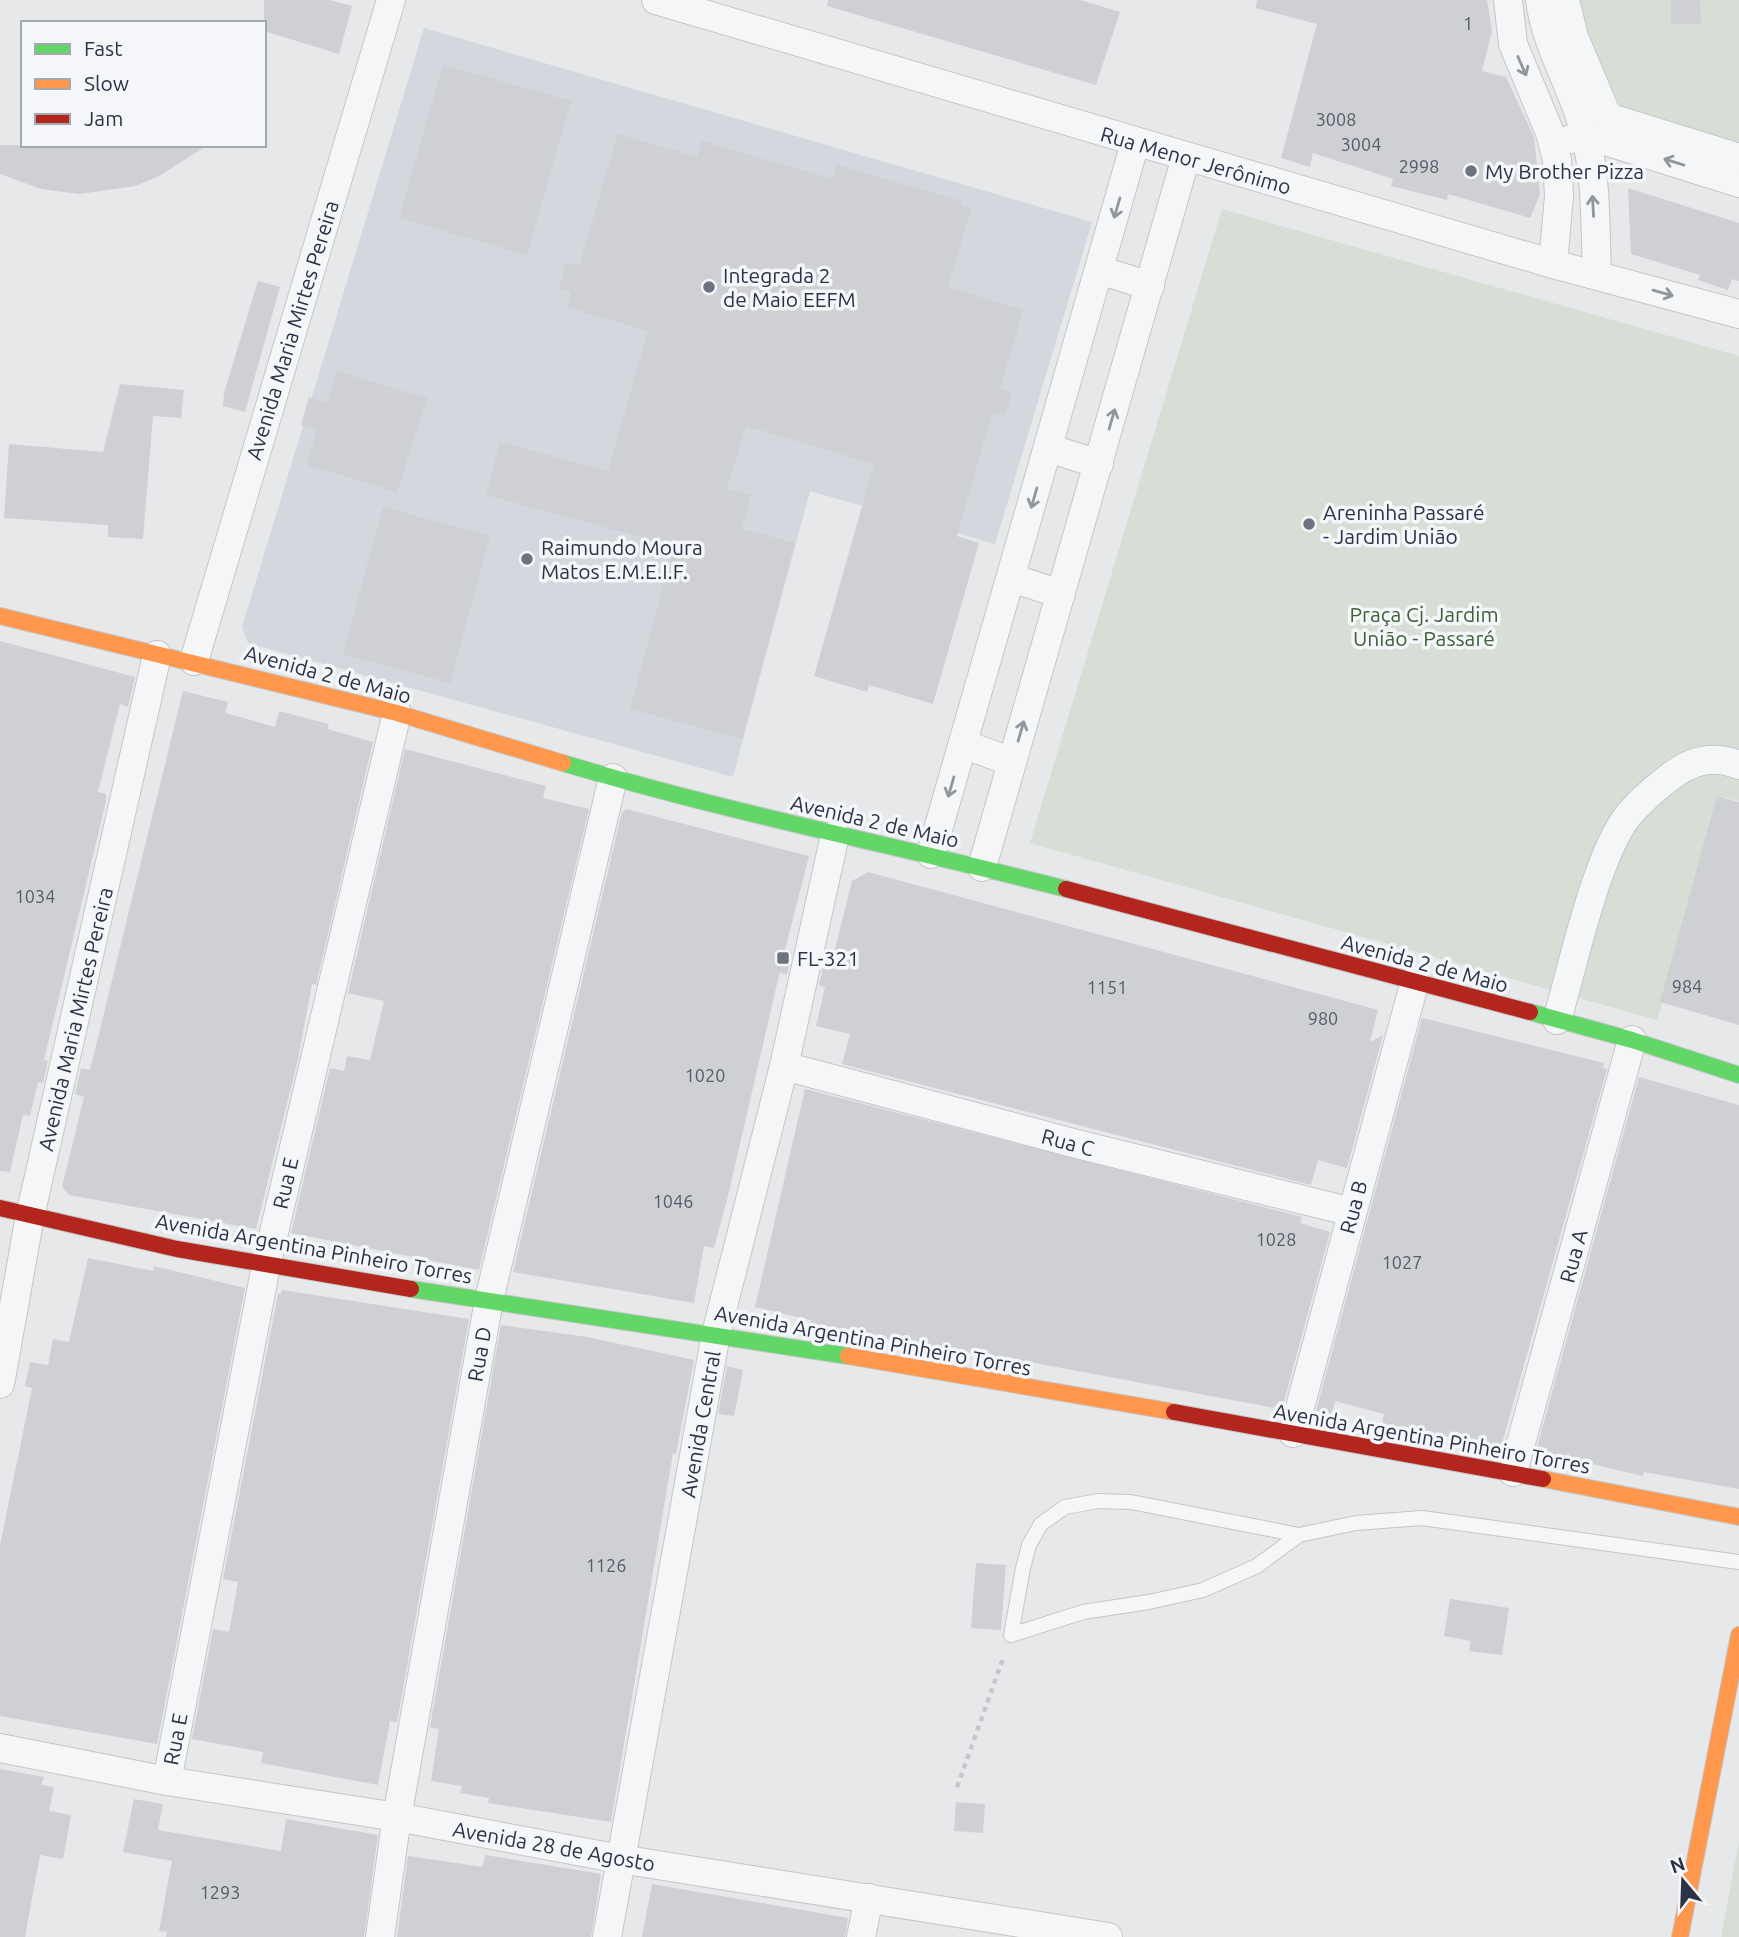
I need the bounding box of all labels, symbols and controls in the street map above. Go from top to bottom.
house number: 1 [1463,13,1473,33]
legend [21,21,266,147]
text: Fast [84,36,122,60]
one-way arrow [1516,55,1529,76]
text: Slow [84,71,129,95]
text: Jam [84,106,123,130]
house number: 3008 [1316,109,1356,129]
street label: Rua Menor Jerônimo [1098,121,1294,199]
house number: 3004 [1341,134,1381,154]
one-way arrow [1663,155,1685,168]
house number: 2998 [1399,156,1439,176]
place label: My Brother Pizza [1485,159,1644,183]
marker: My Brother Pizza [1463,163,1479,179]
one-way arrow [1587,195,1600,218]
street label: Avenida Maria Mirtes Pereira [241,197,343,463]
one-way arrow [1109,197,1122,219]
place label: Integrada 2 de Maio EEFM [723,263,856,311]
marker: Integrada 2 de Maio EEFM [701,279,717,295]
one-way arrow [1651,287,1673,300]
one-way arrow [1106,408,1119,430]
one-way arrow [1027,486,1040,508]
place label: Areninha Passaré - Jardim União [1323,500,1485,548]
marker: Areninha Passaré - Jardim União [1301,516,1317,532]
place label: Raimundo Moura Matos E.M.E.I.F. [541,535,703,583]
marker: Raimundo Moura Matos E.M.E.I.F. [519,551,535,567]
park label: Praça Cj. Jardim União - Passaré [1349,602,1499,650]
street label: Avenida 2 de Maio [242,640,414,708]
one-way arrow [1015,720,1028,743]
one-way arrow [943,776,956,798]
street label: Avenida 2 de Maio [789,790,961,852]
street label: Avenida Maria Mirtes Pereira [33,885,117,1153]
house number: 1034 [15,886,55,906]
street label: Avenida 2 de Maio [1339,929,1511,997]
place label: FL-321 [797,946,859,970]
marker: FL-321 [775,950,791,966]
house number: 984 [1672,976,1702,996]
house number: 1151 [1087,977,1127,997]
house number: 980 [1308,1008,1338,1028]
house number: 1020 [685,1065,725,1085]
street label: Rua C [1039,1123,1097,1161]
street label: Rua E [267,1155,303,1211]
street label: Rua B [1334,1178,1372,1236]
house number: 1046 [653,1191,693,1211]
street label: Avenida Argentina Pinheiro Torres [154,1208,474,1288]
street label: Rua A [1554,1226,1592,1285]
house number: 1028 [1256,1229,1296,1249]
house number: 1027 [1382,1252,1422,1272]
street label: Avenida Argentina Pinheiro Torres [713,1300,1033,1380]
street label: Rua D [462,1325,496,1383]
street label: Avenida Central [675,1349,725,1499]
street label: Avenida Argentina Pinheiro Torres [1272,1398,1592,1478]
house number: 1126 [586,1555,626,1575]
street label: Rua E [158,1711,192,1767]
street label: Avenida 28 de Agosto [451,1816,657,1876]
north arrow [1648,1846,1718,1916]
text: N [1667,1852,1688,1878]
house number: 1293 [200,1882,240,1902]

